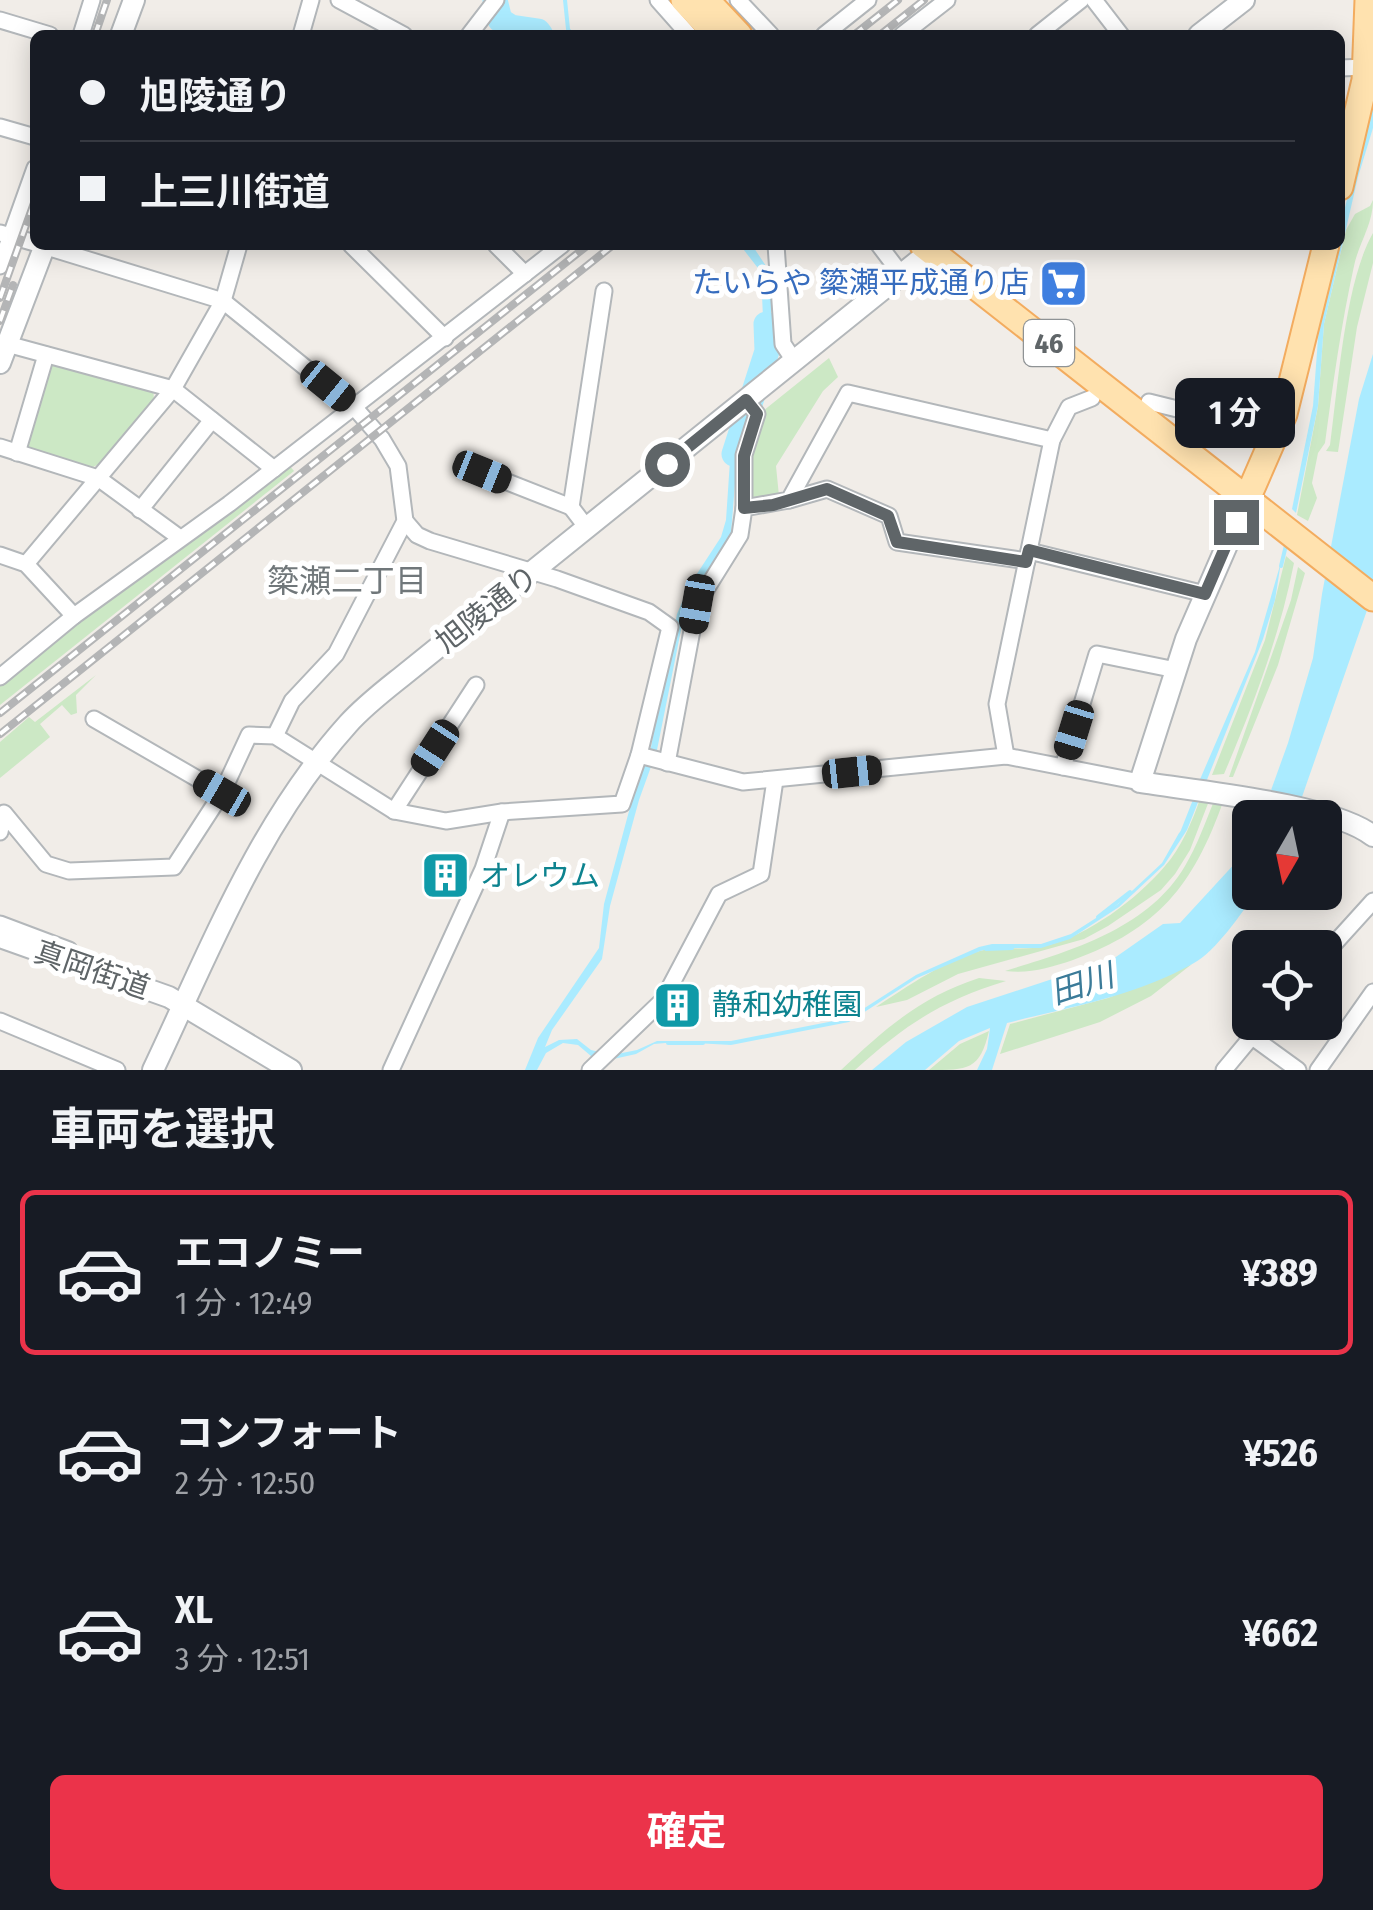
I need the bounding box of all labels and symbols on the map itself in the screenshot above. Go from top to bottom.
supermarket icon: たいらや 簗瀬平成通り店 [1038,257,1090,309]
place label: たいらや 簗瀬平成通り店 [692,265,1029,301]
road number: 46 [1024,320,1074,366]
car [295,355,361,417]
callout: 1 分 [1176,377,1296,447]
route start [645,442,690,487]
car [449,447,515,497]
route end [1214,500,1259,545]
street label: 旭陵通り [429,558,545,660]
district label: 簗瀬二丁目 [267,562,427,600]
car [677,572,717,636]
car [1051,697,1097,763]
car [406,715,464,781]
car [821,754,883,790]
car [189,765,255,821]
north arrow [1232,800,1342,910]
building icon: オレウム [419,850,471,902]
place label: オレウム [480,858,600,894]
street label: 真岡街道 [29,933,155,1007]
water label: 田川 [1046,955,1121,1012]
building icon: 静和幼稚園 [651,979,703,1031]
place label: 静和幼稚園 [712,987,862,1023]

